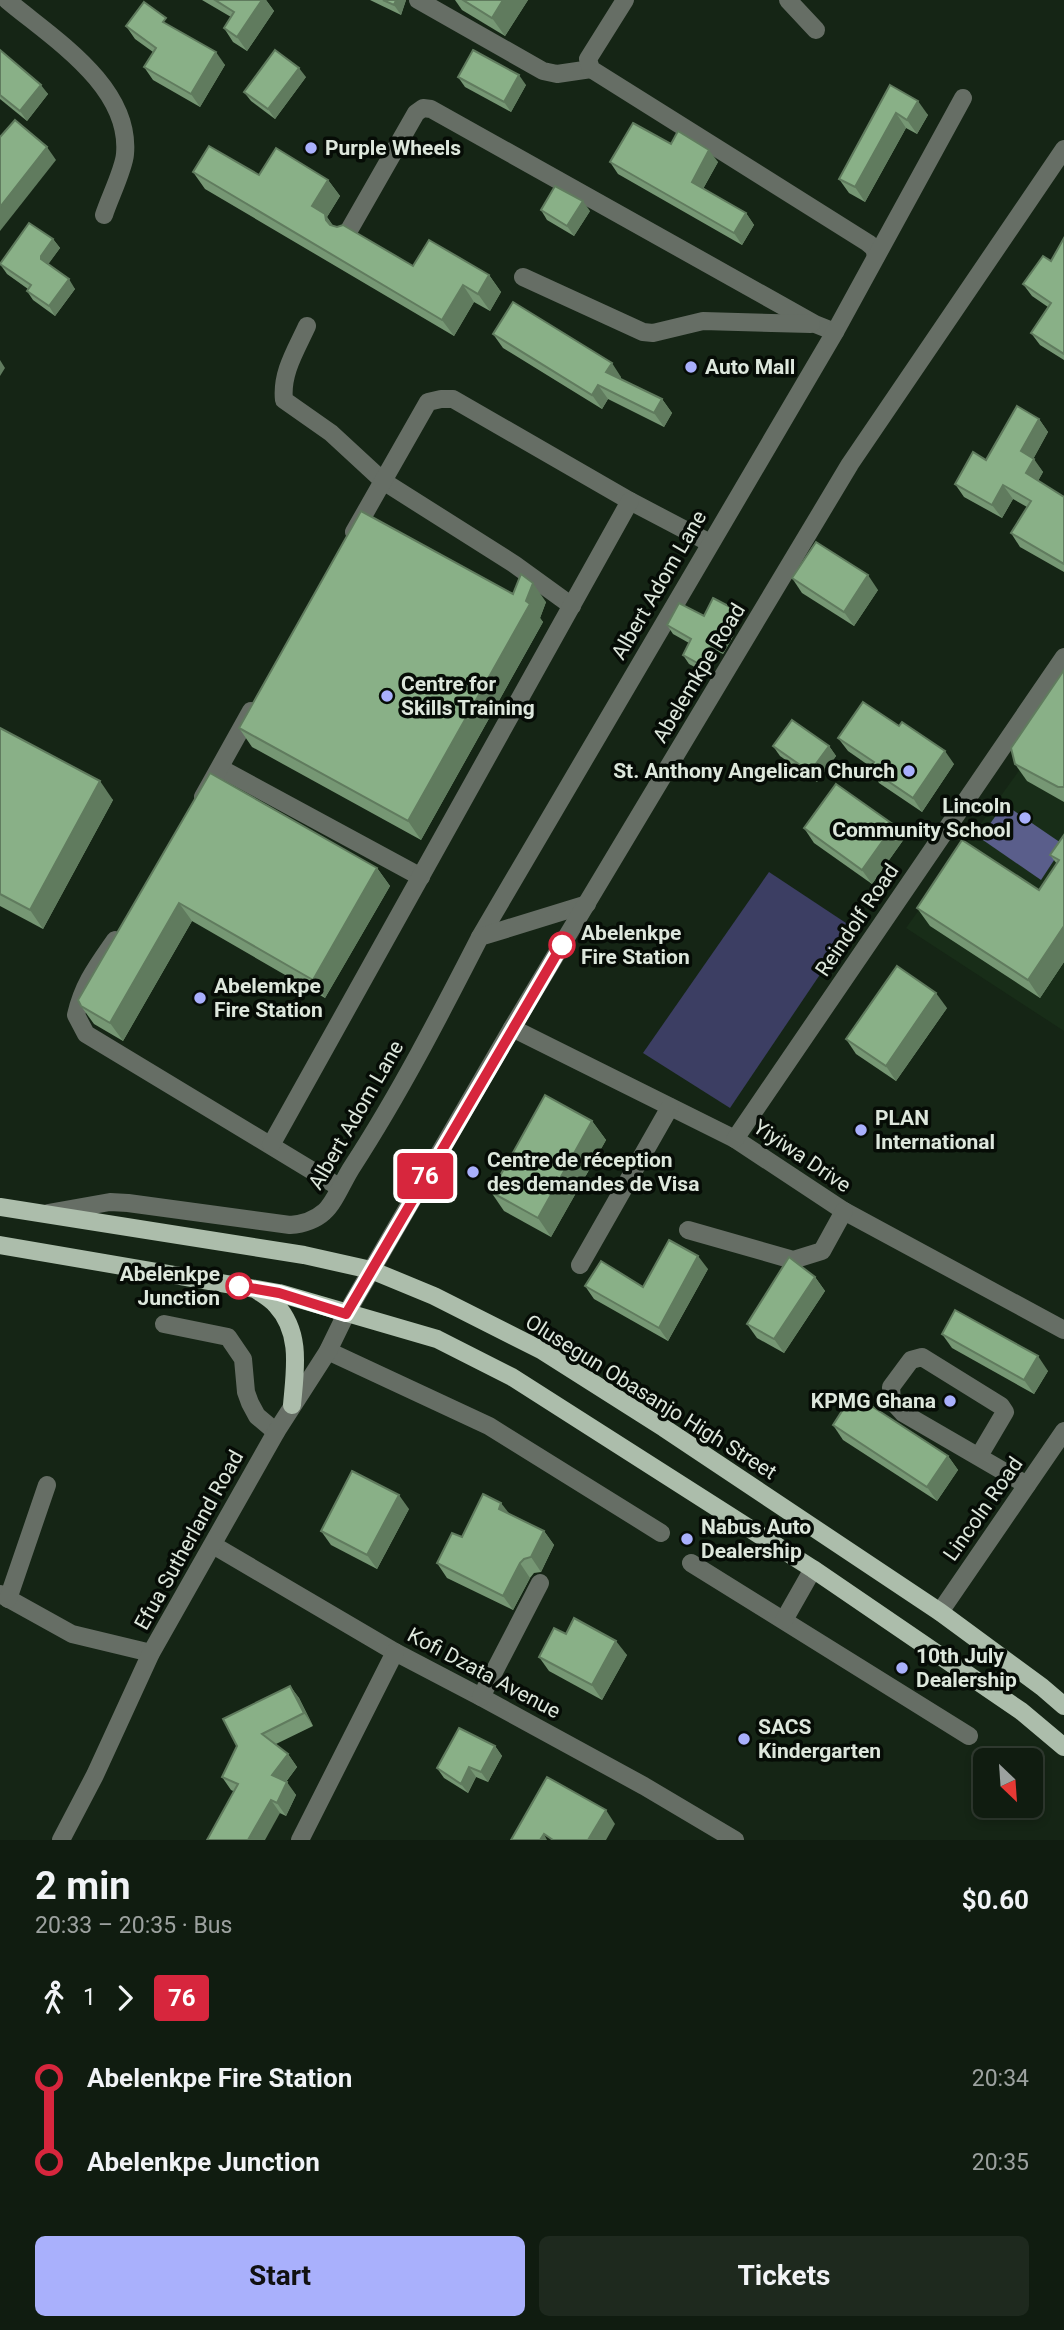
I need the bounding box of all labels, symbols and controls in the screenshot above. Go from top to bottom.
place label: Purple Wheels [325,136,461,160]
marker: Purple Wheels [303,140,319,156]
place label: Auto Mall [705,355,795,379]
marker: Auto Mall [683,359,699,375]
street label: Albert Adom Lane [607,506,711,664]
street label: Abelemkpe Road [648,599,750,747]
place label: Centre for Skills Training [401,672,535,720]
marker: Centre for Skills Training [379,688,395,704]
place label: St. Anthony Angelican Church [613,759,895,783]
marker: St. Anthony Angelican Church [901,763,917,779]
place label: Lincoln Community School [832,794,1011,842]
marker: Lincoln Community School [1017,810,1033,826]
street label: Reindolf Road [811,859,903,981]
place label: Abelenkpe Fire Station [581,921,690,969]
marker: Abelenkpe Fire Station [549,932,575,958]
place label: Abelemkpe Fire Station [214,974,323,1022]
marker: Abelemkpe Fire Station [192,990,208,1006]
street label: Albert Adom Lane [304,1036,408,1194]
place label: PLAN International [875,1106,995,1154]
street label: Yiyiwa Drive [749,1115,855,1197]
marker: PLAN International [853,1122,869,1138]
place label: Centre de réception des demandes de Visa [487,1148,699,1196]
line badge: 76 [394,1153,457,1199]
text: 76 [411,1162,439,1190]
marker: Centre de réception des demandes de Visa [465,1164,481,1180]
place label: Abelenkpe Junction [120,1262,220,1310]
marker: Abelenkpe Junction [226,1273,252,1299]
street label: Olusegun Obasanjo High Street [521,1310,781,1484]
place label: KPMG Ghana [811,1389,936,1413]
marker: KPMG Ghana [942,1393,958,1409]
street label: Efua Sutherland Road [130,1446,248,1634]
street label: Lincoln Road [938,1453,1028,1565]
place label: Nabus Auto Dealership [701,1515,811,1563]
marker: Nabus Auto Dealership [679,1531,695,1547]
street label: Kofi Dzata Avenue [404,1623,564,1723]
place label: 10th July Dealership [916,1644,1017,1692]
marker: 10th July Dealership [894,1660,910,1676]
place label: SACS Kindergarten [758,1715,881,1763]
marker: SACS Kindergarten [736,1731,752,1747]
north arrow [973,1748,1043,1818]
map controls [973,1748,1043,1818]
text: 2 min [35,1864,131,1908]
text: $0.60 [962,1885,1029,1915]
text: 20:33 – 20:35 · Bus [35,1912,232,1939]
icon: walk [35,1979,73,2017]
icon: forward [106,1979,144,2017]
text: 1 [83,1984,96,2011]
text: 76 [168,1984,195,2012]
text: Abelenkpe Fire Station [87,2063,352,2093]
text: 20:34 [972,2065,1029,2092]
text: Abelenkpe Junction [87,2147,320,2177]
text: 20:35 [972,2149,1029,2176]
button: Start [35,2236,525,2316]
button: Tickets [539,2236,1029,2316]

